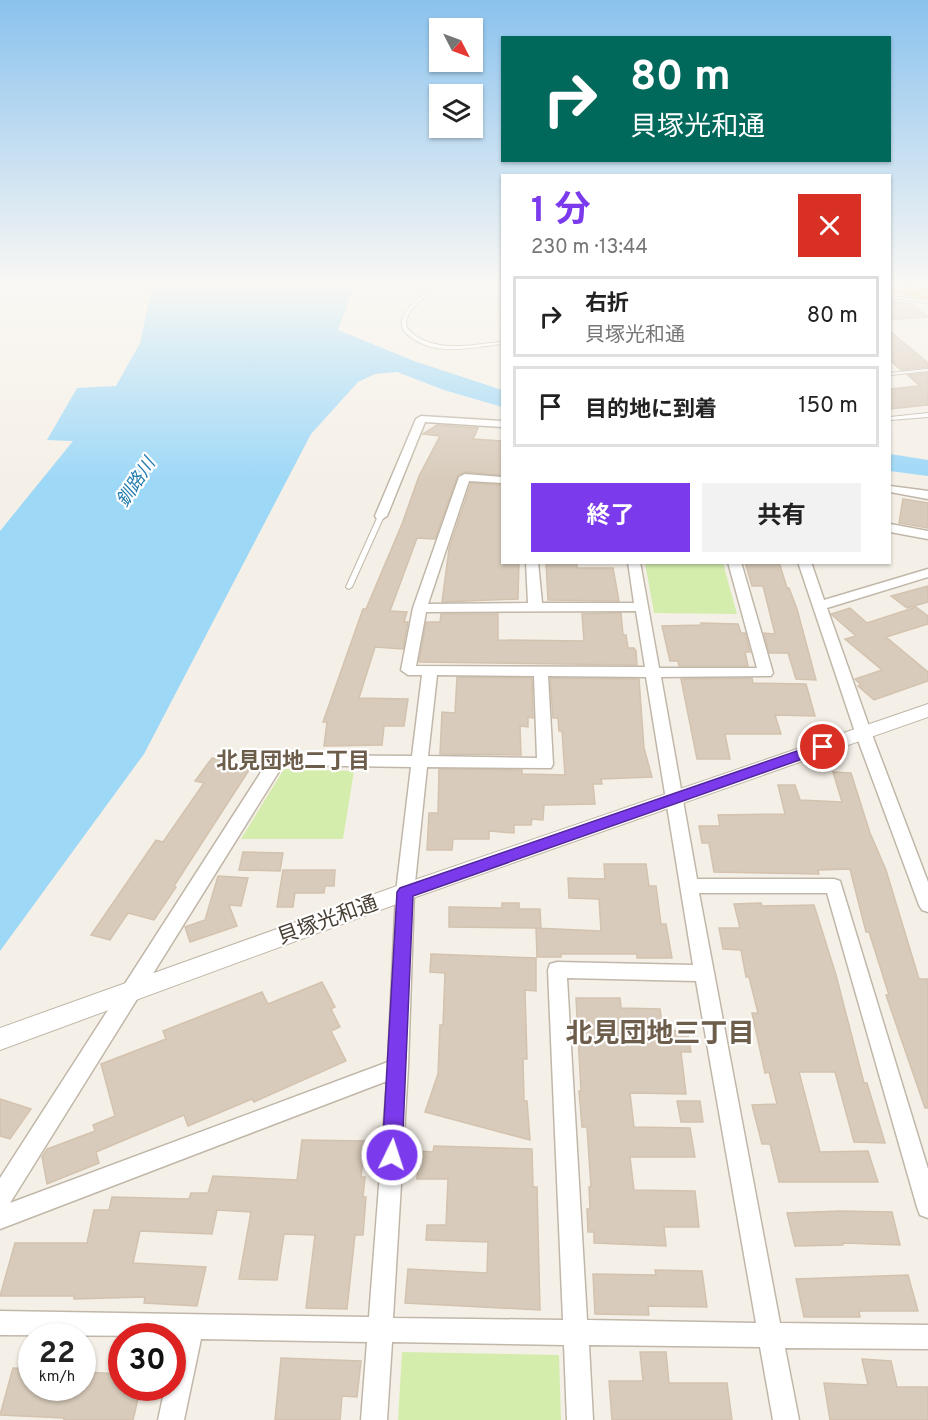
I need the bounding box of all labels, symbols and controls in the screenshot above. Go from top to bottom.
north arrow [429,18,483,72]
map controls [429,18,483,138]
text: 80 m [630,52,731,105]
icon: right [531,60,609,138]
button: layers [429,84,483,138]
text: 貝塚光和通 [630,111,765,145]
text: 1 分 [531,189,590,235]
button: close [798,194,861,257]
text: 230 m · 13:44 [531,235,648,261]
text: 右折 [585,291,629,318]
icon: right [534,300,567,333]
text: 80 m [807,303,858,330]
text: 貝塚光和通 [585,323,685,349]
icon: arrive [534,390,567,423]
text: 150 m [798,393,858,420]
text: 目的地に到着 [585,397,717,424]
water label: 釧路川 [113,452,162,512]
button: 終了 [531,483,690,552]
button: 共有 [702,483,861,552]
pin [797,721,848,772]
icon: arrive [806,730,839,763]
district label: 北見団地二丁目 [216,749,370,776]
street label: 貝塚光和通 [274,890,382,952]
district label: 北見団地三丁目 [566,1018,755,1052]
position arrow [360,1123,424,1187]
speed limit sign: 30 [108,1323,186,1401]
text: 22 [39,1336,75,1373]
text: km/h [39,1368,75,1387]

